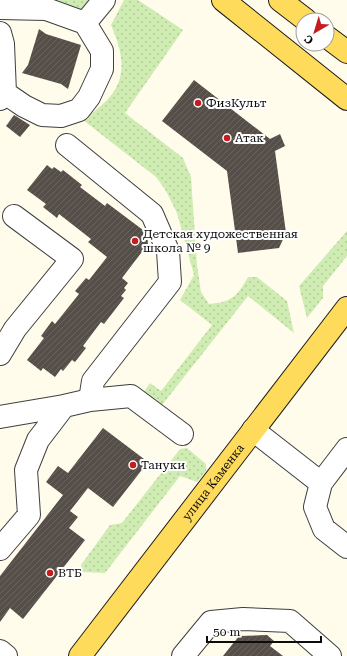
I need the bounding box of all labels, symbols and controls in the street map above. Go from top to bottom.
north arrow [295,12,335,52]
text: С [302,32,316,47]
place label: ФизКульт [206,96,267,110]
marker: ФизКульт [193,98,203,108]
place label: Атак [235,131,264,145]
marker: Атак [222,133,232,143]
place label: Детская художественная школа № 9 [143,227,298,255]
marker: Детская художественная школа № 9 [130,236,140,246]
street label: улица Каменка [180,441,247,523]
place label: Тануки [141,458,185,472]
marker: Тануки [128,460,138,470]
place label: ВТБ [58,566,82,580]
marker: ВТБ [45,568,55,578]
scale bar [207,618,321,644]
text: 50 m [213,625,240,639]

